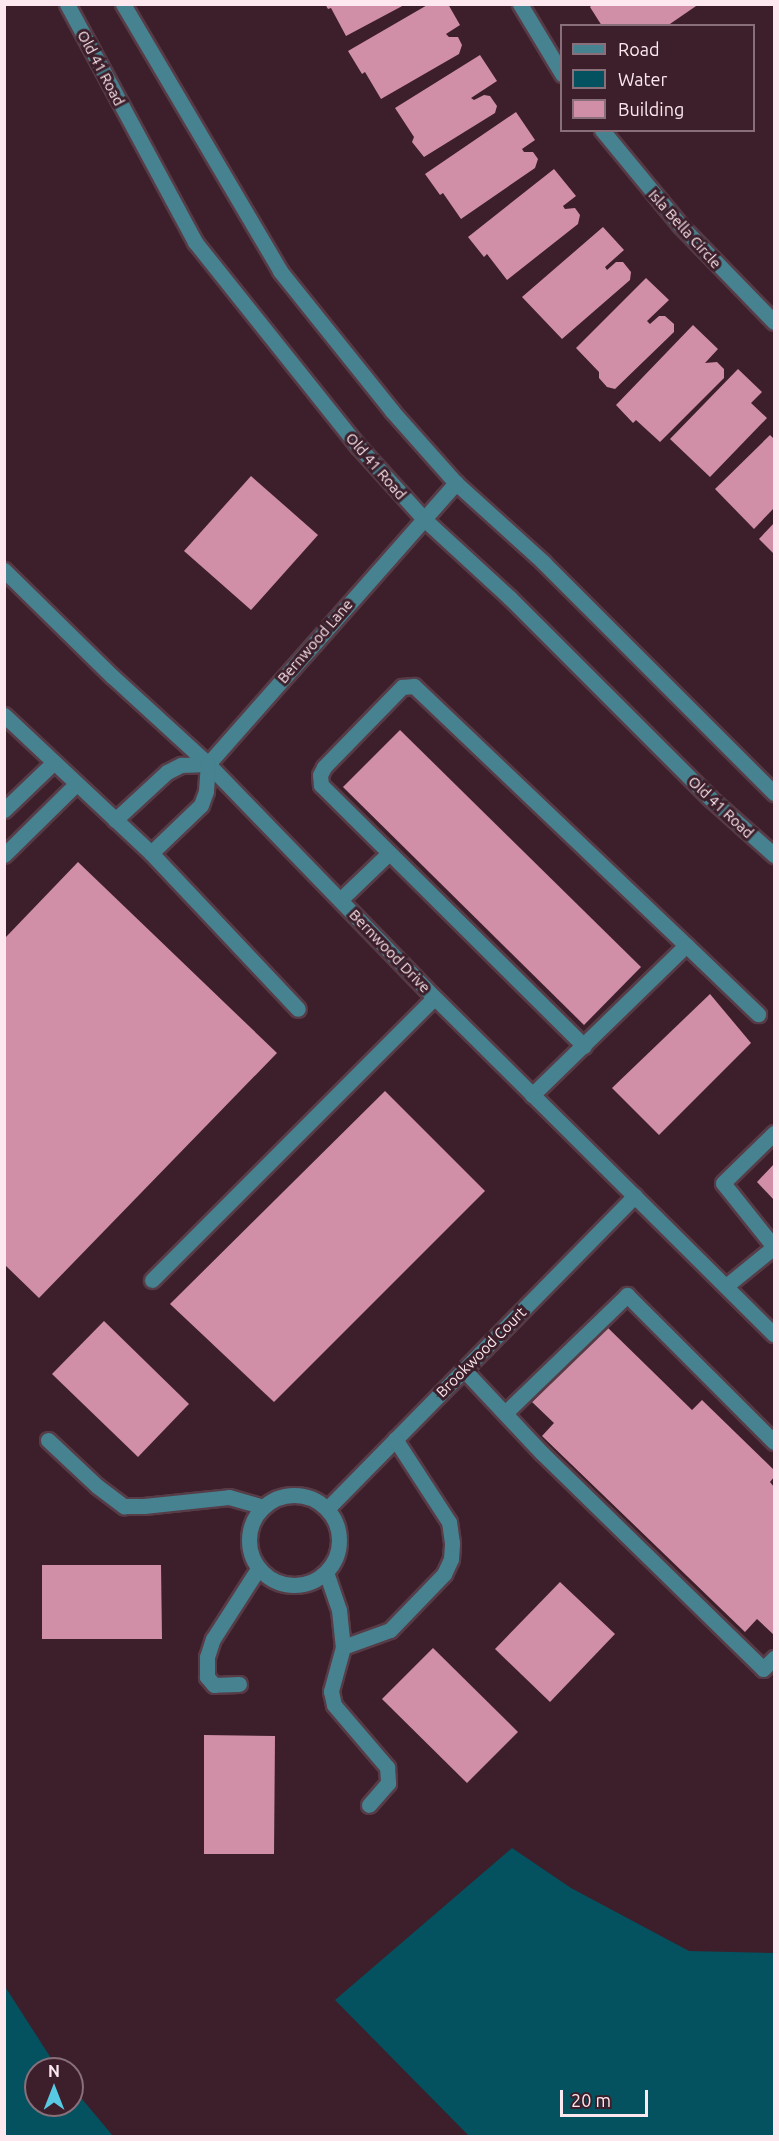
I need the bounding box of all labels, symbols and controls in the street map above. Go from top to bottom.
legend [560,24,755,132]
street label: Old 41 Road [74,27,128,109]
text: Road [618,39,660,59]
text: Water [618,69,667,89]
text: Building [618,99,684,119]
street label: Isla Bella Circle [645,186,725,272]
street label: Old 41 Road [342,429,410,503]
street label: Bernwood Lane [274,595,356,687]
street label: Old 41 Road [685,772,757,842]
street label: Bernwood Drive [346,906,434,996]
street label: Brookwood Court [432,1303,530,1401]
north arrow [24,2057,84,2117]
text: N [48,2062,60,2080]
scale bar [563,2078,652,2116]
text: 20 m [571,2090,611,2110]

